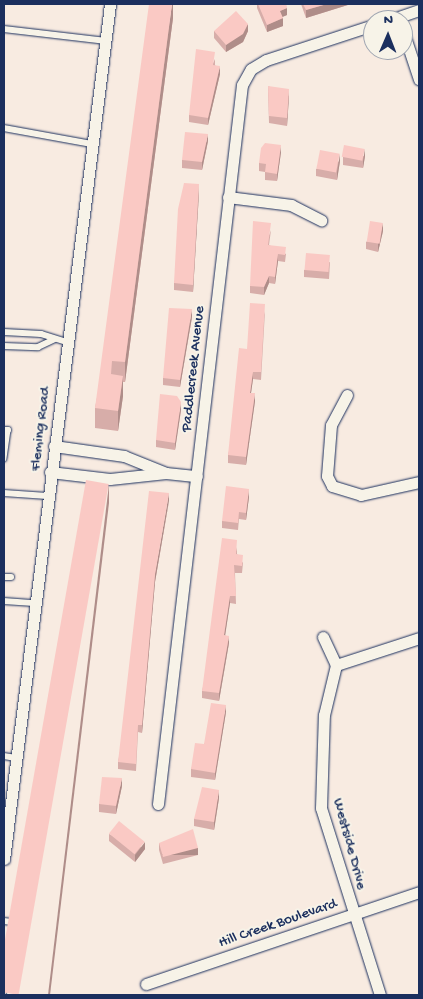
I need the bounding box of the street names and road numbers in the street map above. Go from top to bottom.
street label: Paddlecreek Avenue [178,305,210,433]
street label: Fleming Road [27,386,55,472]
street label: Westside Drive [328,796,370,892]
street label: Hill Creek Boulevard [217,895,339,953]

